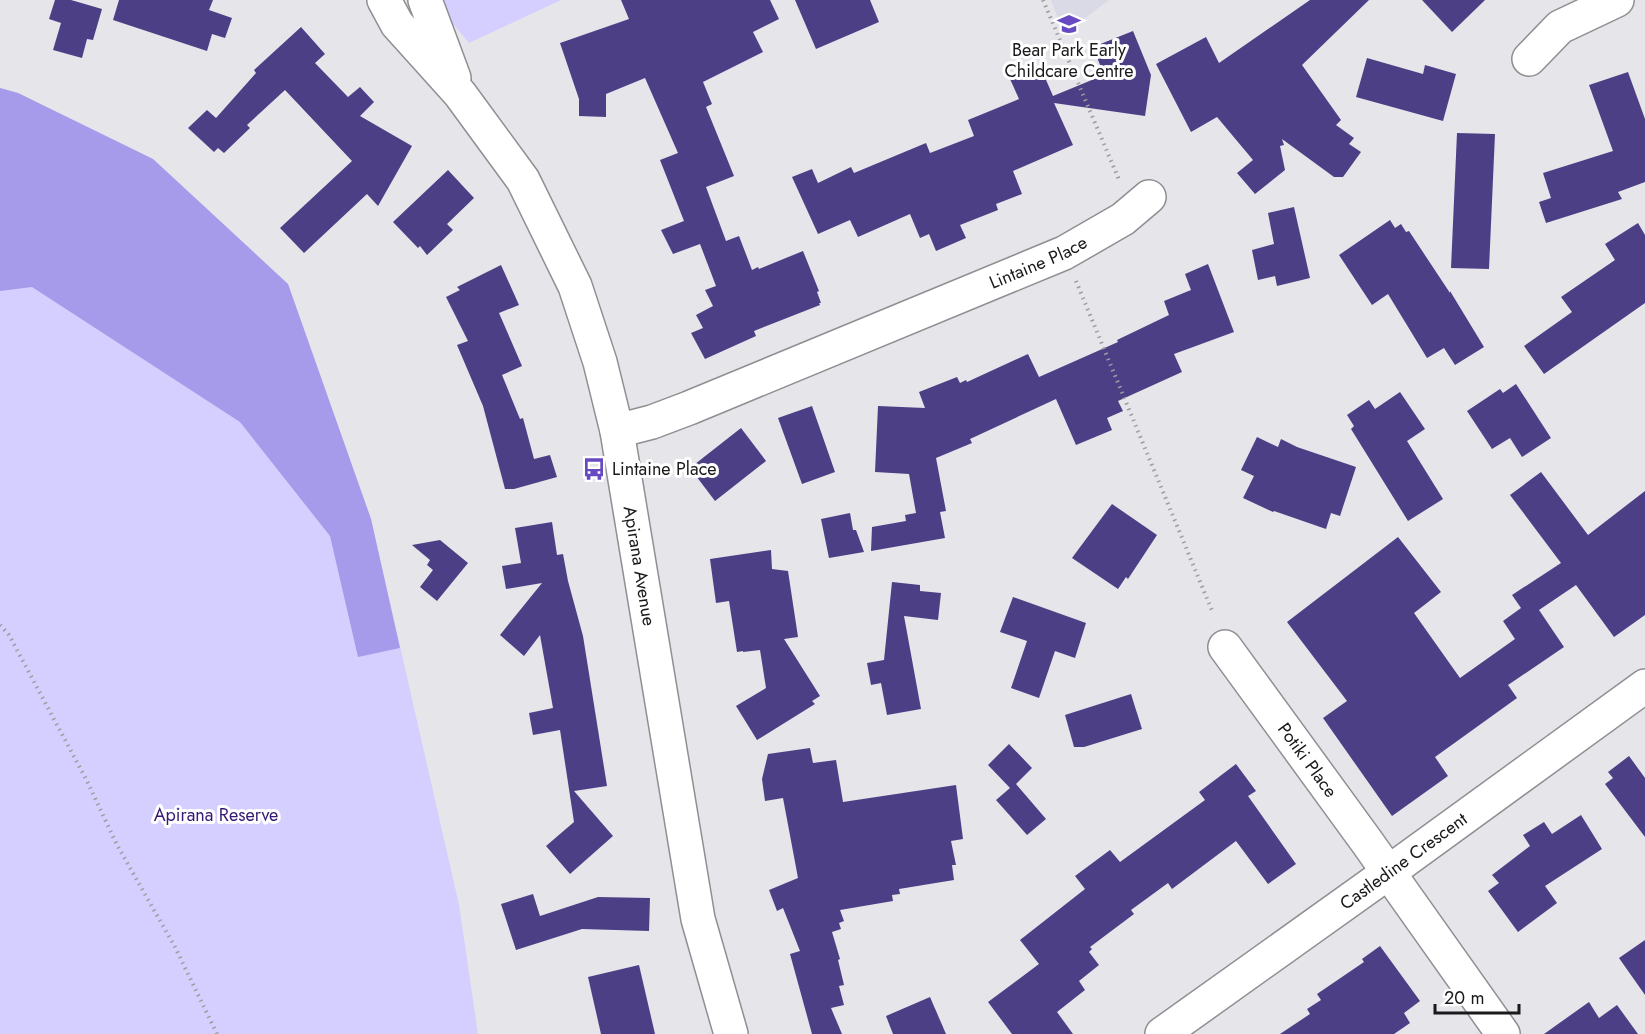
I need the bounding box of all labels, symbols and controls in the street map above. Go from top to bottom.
school or university icon: Bear Park Early Childcare Centre [1056,11,1082,37]
place label: Bear Park Early Childcare Centre [1004,37,1134,84]
street label: Lintaine Place [985,229,1092,295]
bus stop icon: Lintaine Place [581,456,607,482]
place label: Lintaine Place [612,456,717,482]
street label: Apirana Avenue [617,504,662,628]
street label: Potiki Place [1271,717,1343,803]
park label: Apirana Reserve [154,802,278,828]
street label: Castledine Crescent [1335,806,1473,916]
scale bar [1435,977,1519,1015]
text: 20 m [1444,985,1484,1011]

